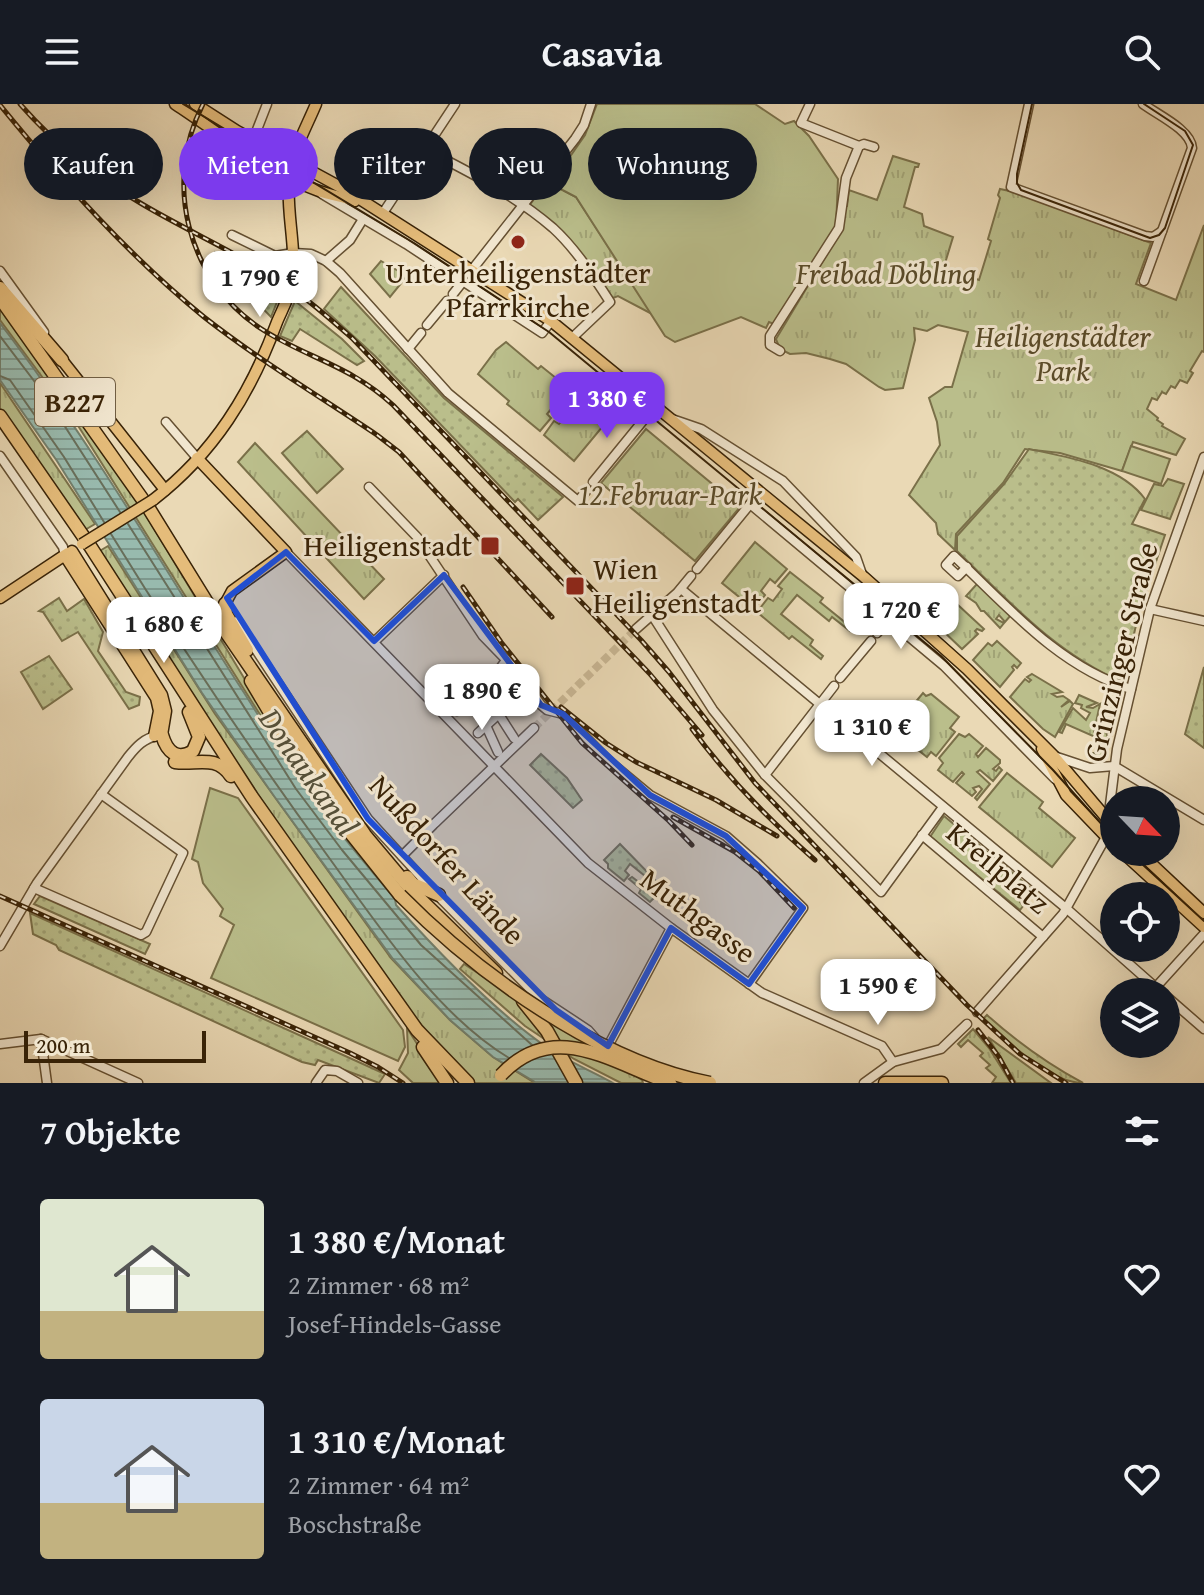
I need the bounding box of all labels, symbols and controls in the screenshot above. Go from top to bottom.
text: Casavia [542,26,662,79]
icon: menu [40,30,84,74]
icon: search [1120,30,1164,74]
chip: Kaufen [24,128,163,200]
chip: Mieten [179,128,318,200]
chip: Filter [334,128,453,200]
chip: Neu [469,128,572,200]
chip: Wohnung [588,128,757,200]
marker: Unterheiligenstädter Pfarrkirche [509,233,527,251]
place label: Unterheiligenstädter Pfarrkirche [385,250,651,328]
pin: 1 790 € [186,251,334,319]
park label: Freibad Döbling [795,251,976,295]
text: 1 790 € [221,257,299,296]
park label: Heiligenstädter Park [974,314,1152,392]
pin: 1 380 € [533,372,681,440]
road number: B227 [35,378,115,426]
text: 1 380 € [568,378,646,417]
park label: 12.Februar-Park [578,472,763,516]
place label: Heiligenstadt [304,523,472,567]
marker: Heiligenstadt [479,535,501,557]
street label: Grinzinger Straße [1071,537,1169,766]
place label: Wien Heiligenstadt [593,546,762,624]
marker: Wien Heiligenstadt [564,575,586,597]
pin: 1 720 € [827,583,975,651]
text: 1 720 € [862,589,940,628]
pin: 1 680 € [90,597,238,665]
text: 1 680 € [125,603,203,642]
pin: 1 890 € [408,664,556,732]
text: 1 890 € [443,670,521,709]
water label: Donaukanal [247,697,371,846]
pin: 1 310 € [798,700,946,768]
text: 1 310 € [833,706,911,745]
street label: Nußdorfer Lände [359,765,536,954]
north arrow [1100,786,1180,866]
map controls [1100,786,1180,1058]
street label: Kreilplatz [937,811,1060,924]
street label: Muthgasse [631,857,766,973]
button: locate [1100,882,1180,962]
pin: 1 590 € [804,959,952,1027]
text: 1 590 € [839,965,917,1004]
button: layers [1100,978,1180,1058]
scale bar [24,1027,206,1063]
text: 200 m [36,1029,91,1061]
text: 7 Objekte [40,1107,181,1156]
icon: filters [1120,1109,1164,1153]
text: 1 380 €/Monat [288,1216,505,1265]
icon: home [104,1231,200,1327]
icon: heart [1120,1257,1164,1301]
text: 2 Zimmer · 68 m² [288,1265,469,1304]
text: Josef-Hindels-Gasse [288,1304,501,1343]
text: 1 310 €/Monat [288,1416,505,1465]
icon: home [104,1431,200,1527]
icon: heart [1120,1457,1164,1501]
text: 2 Zimmer · 64 m² [288,1465,469,1504]
text: Boschstraße [288,1504,422,1543]

